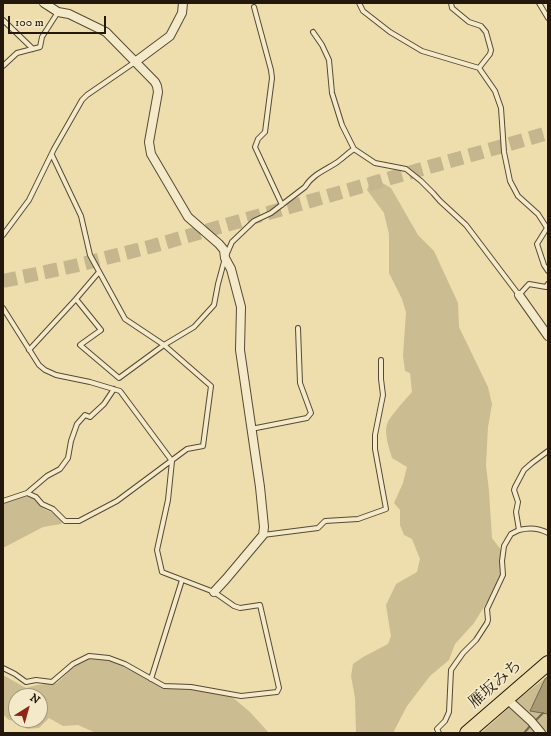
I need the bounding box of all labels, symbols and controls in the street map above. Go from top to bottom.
scale bar [10,8,108,34]
text: 100 m [15,15,44,30]
street label: 雁坂みち [466,657,526,713]
north arrow [8,688,48,728]
text: N [27,691,42,708]

